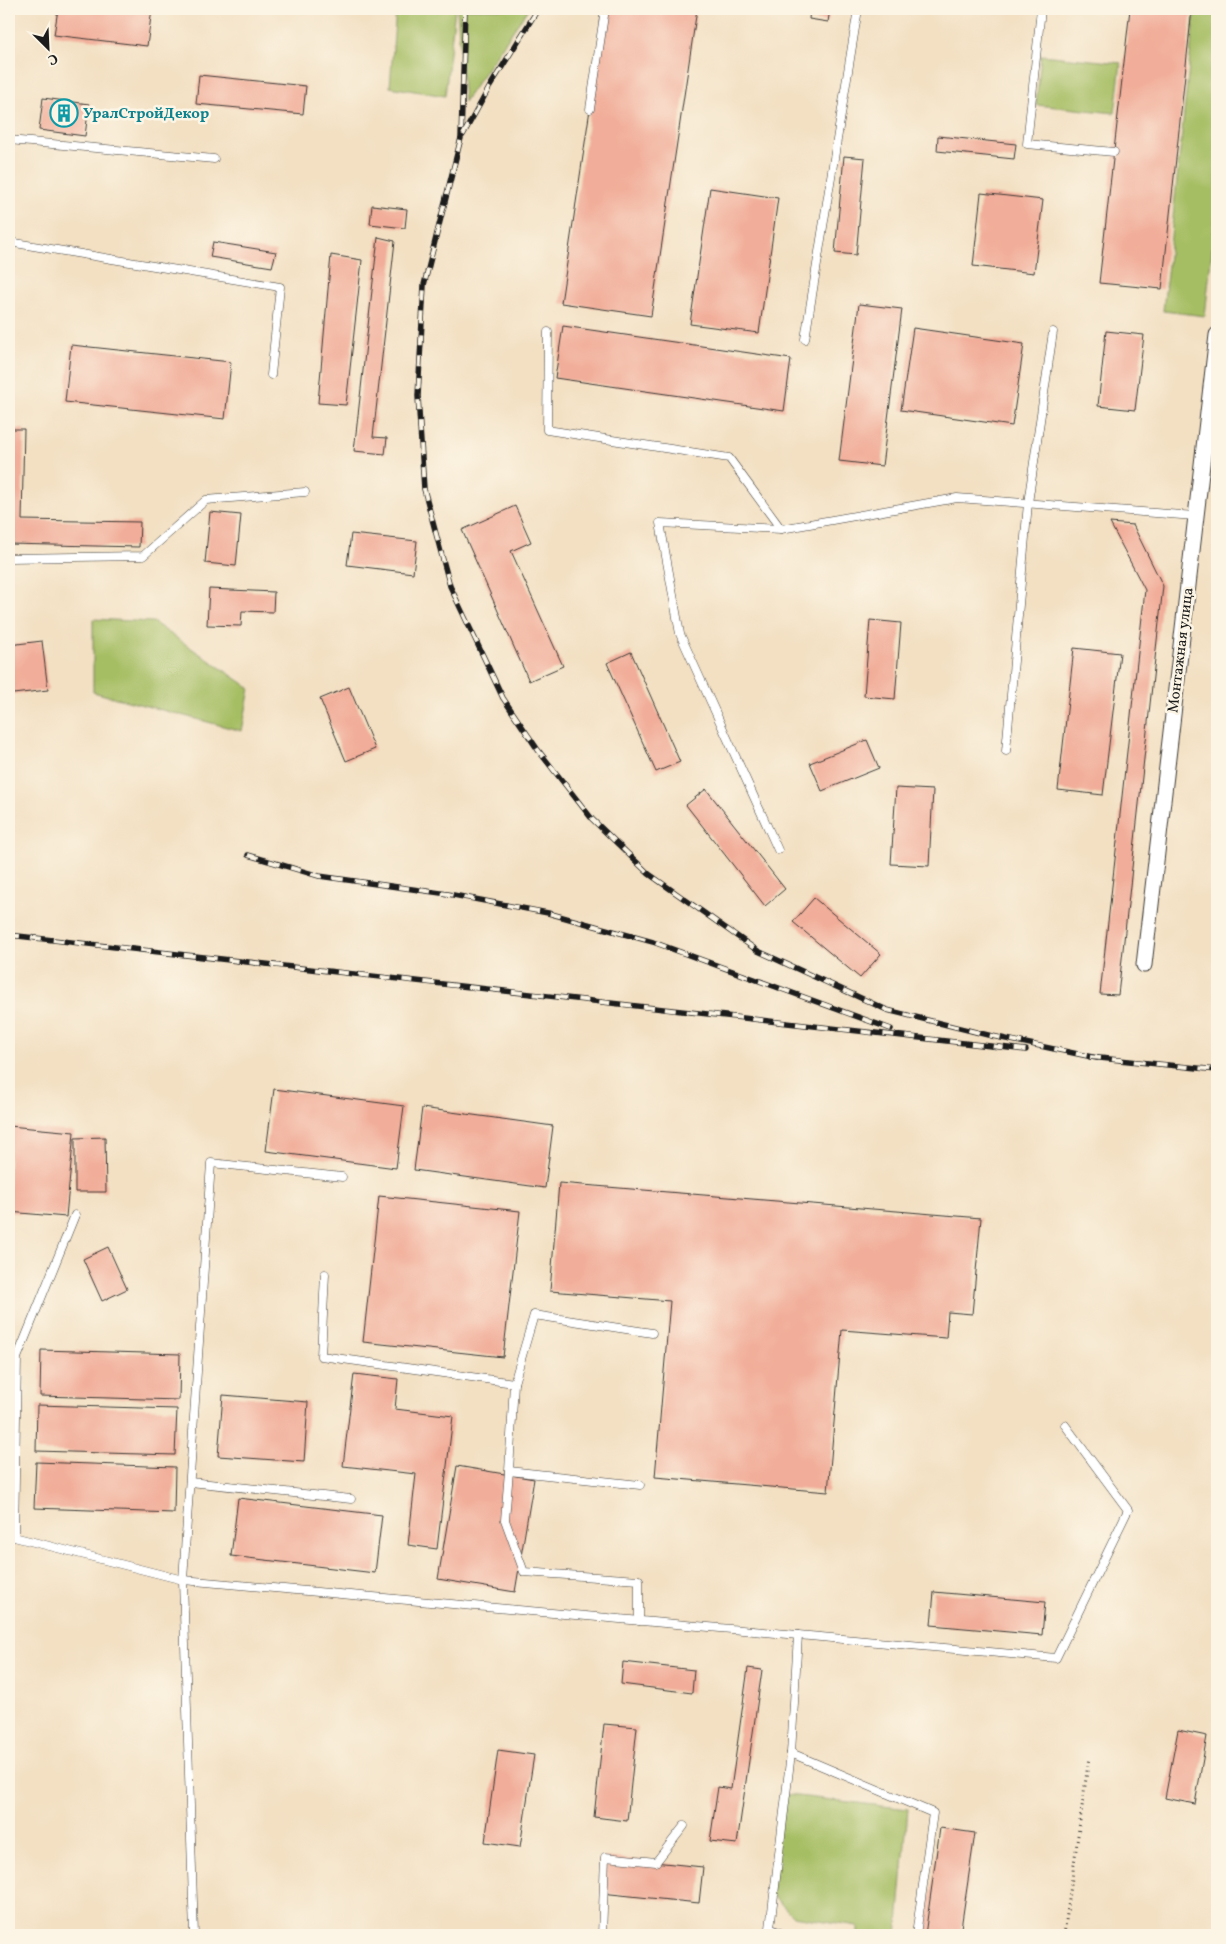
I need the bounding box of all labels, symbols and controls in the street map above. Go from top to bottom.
north arrow [22,22,72,72]
text: С [45,48,61,69]
building icon: УралСтройДекор [49,98,79,128]
place label: УралСтройДекор [83,104,209,125]
street label: Монтажная улица [1163,586,1200,714]

